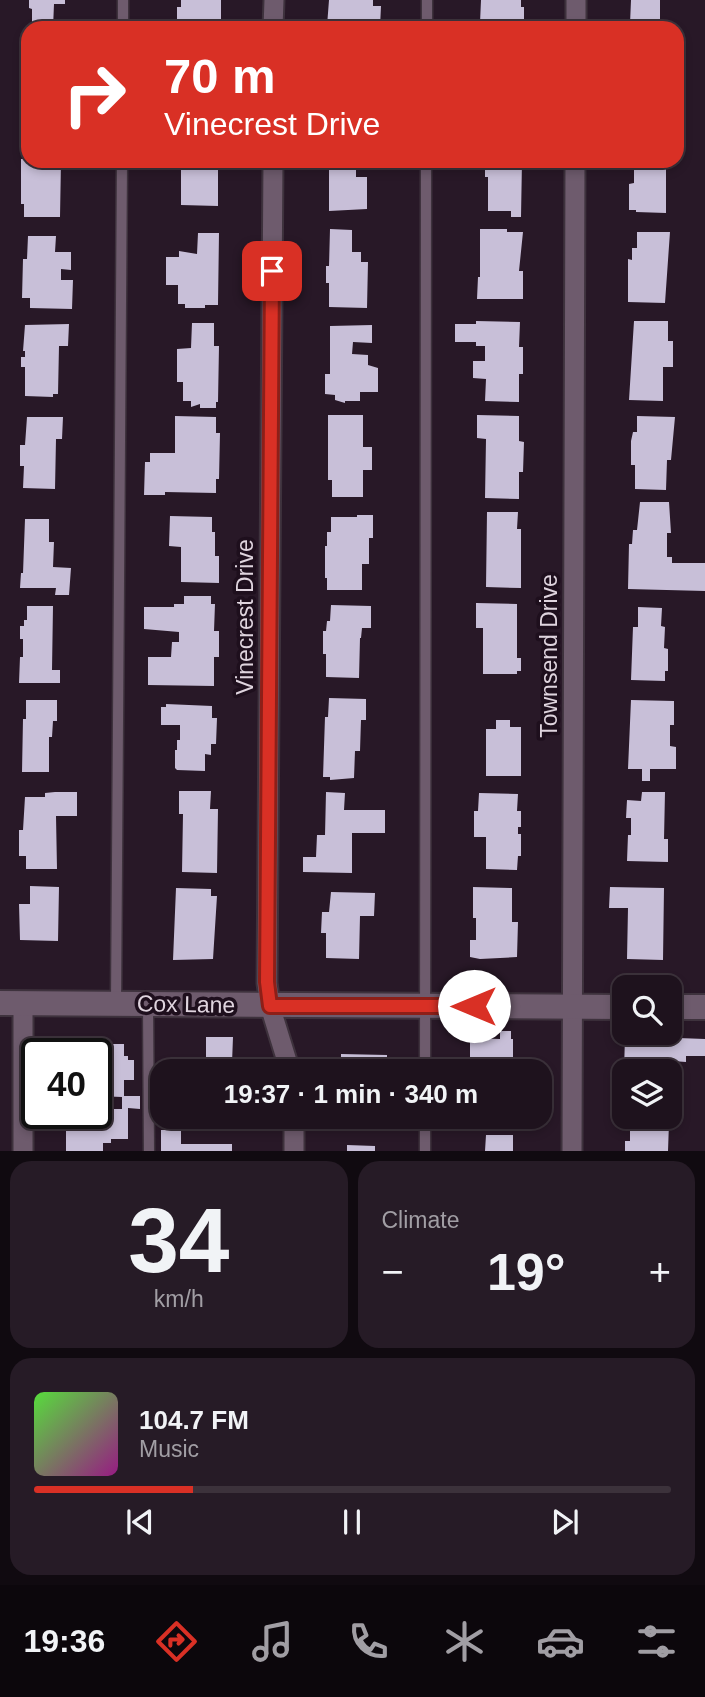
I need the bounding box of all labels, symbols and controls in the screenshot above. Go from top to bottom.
icon: right [49,49,140,140]
text: 70 m [164,49,276,103]
text: Vinecrest Drive [164,106,380,142]
pin [242,241,302,301]
icon: arrive [253,252,291,290]
street label: Vinecrest Drive [232,539,258,695]
street label: Townsend Drive [536,574,562,738]
position arrow [437,969,511,1043]
map controls [612,975,682,1129]
button: search [612,975,682,1045]
street label: Cox Lane [137,990,235,1018]
speed limit sign: 40 [21,1038,112,1129]
button: layers [612,1059,682,1129]
text: 19:37 · 1 min · 340 m [224,1079,478,1109]
text: 34 [128,1190,229,1291]
text: Climate [382,1207,459,1233]
text: 19° [487,1243,566,1301]
text: − [382,1251,404,1293]
text: + [649,1251,671,1293]
text: km/h [154,1286,204,1312]
text: 104.7 FM [139,1405,249,1435]
text: Music [139,1436,199,1462]
icon: previous [121,1503,159,1541]
icon: pause [333,1503,371,1541]
icon: next [546,1503,584,1541]
icon: directions [152,1617,201,1666]
icon: music [248,1617,297,1666]
icon: phone [344,1617,393,1666]
icon: climate [440,1617,489,1666]
icon: car [536,1617,585,1666]
icon: filters [632,1617,681,1666]
text: 19:36 [24,1623,105,1659]

